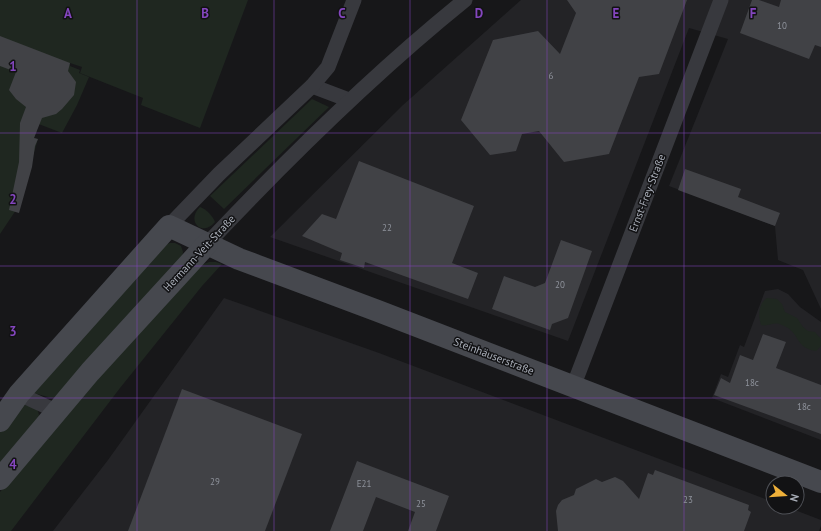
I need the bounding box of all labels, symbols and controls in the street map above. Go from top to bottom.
text: A [64,5,72,22]
text: B [201,5,209,22]
text: C [338,5,346,22]
text: D [475,5,483,22]
text: E [613,5,620,22]
text: F [750,5,757,22]
house number: 10 [777,20,787,31]
text: 1 [9,58,17,75]
house number: 6 [549,70,554,81]
street label: Ernst-Frey-Straße [626,152,668,234]
text: 2 [9,191,17,208]
street label: Hermann-Veit-Straße [160,212,238,294]
house number: 22 [382,222,392,233]
house number: 20 [555,279,565,290]
text: 3 [9,323,17,340]
street label: Steinhäuserstraße [452,334,537,378]
house number: 18c [745,377,759,388]
house number: 18c [797,401,811,412]
text: 4 [9,456,17,473]
north arrow [765,475,805,515]
house number: 29 [210,476,220,487]
house number: E21 [357,478,371,489]
text: N [787,492,802,503]
house number: 23 [683,494,693,505]
house number: 25 [416,498,426,509]

